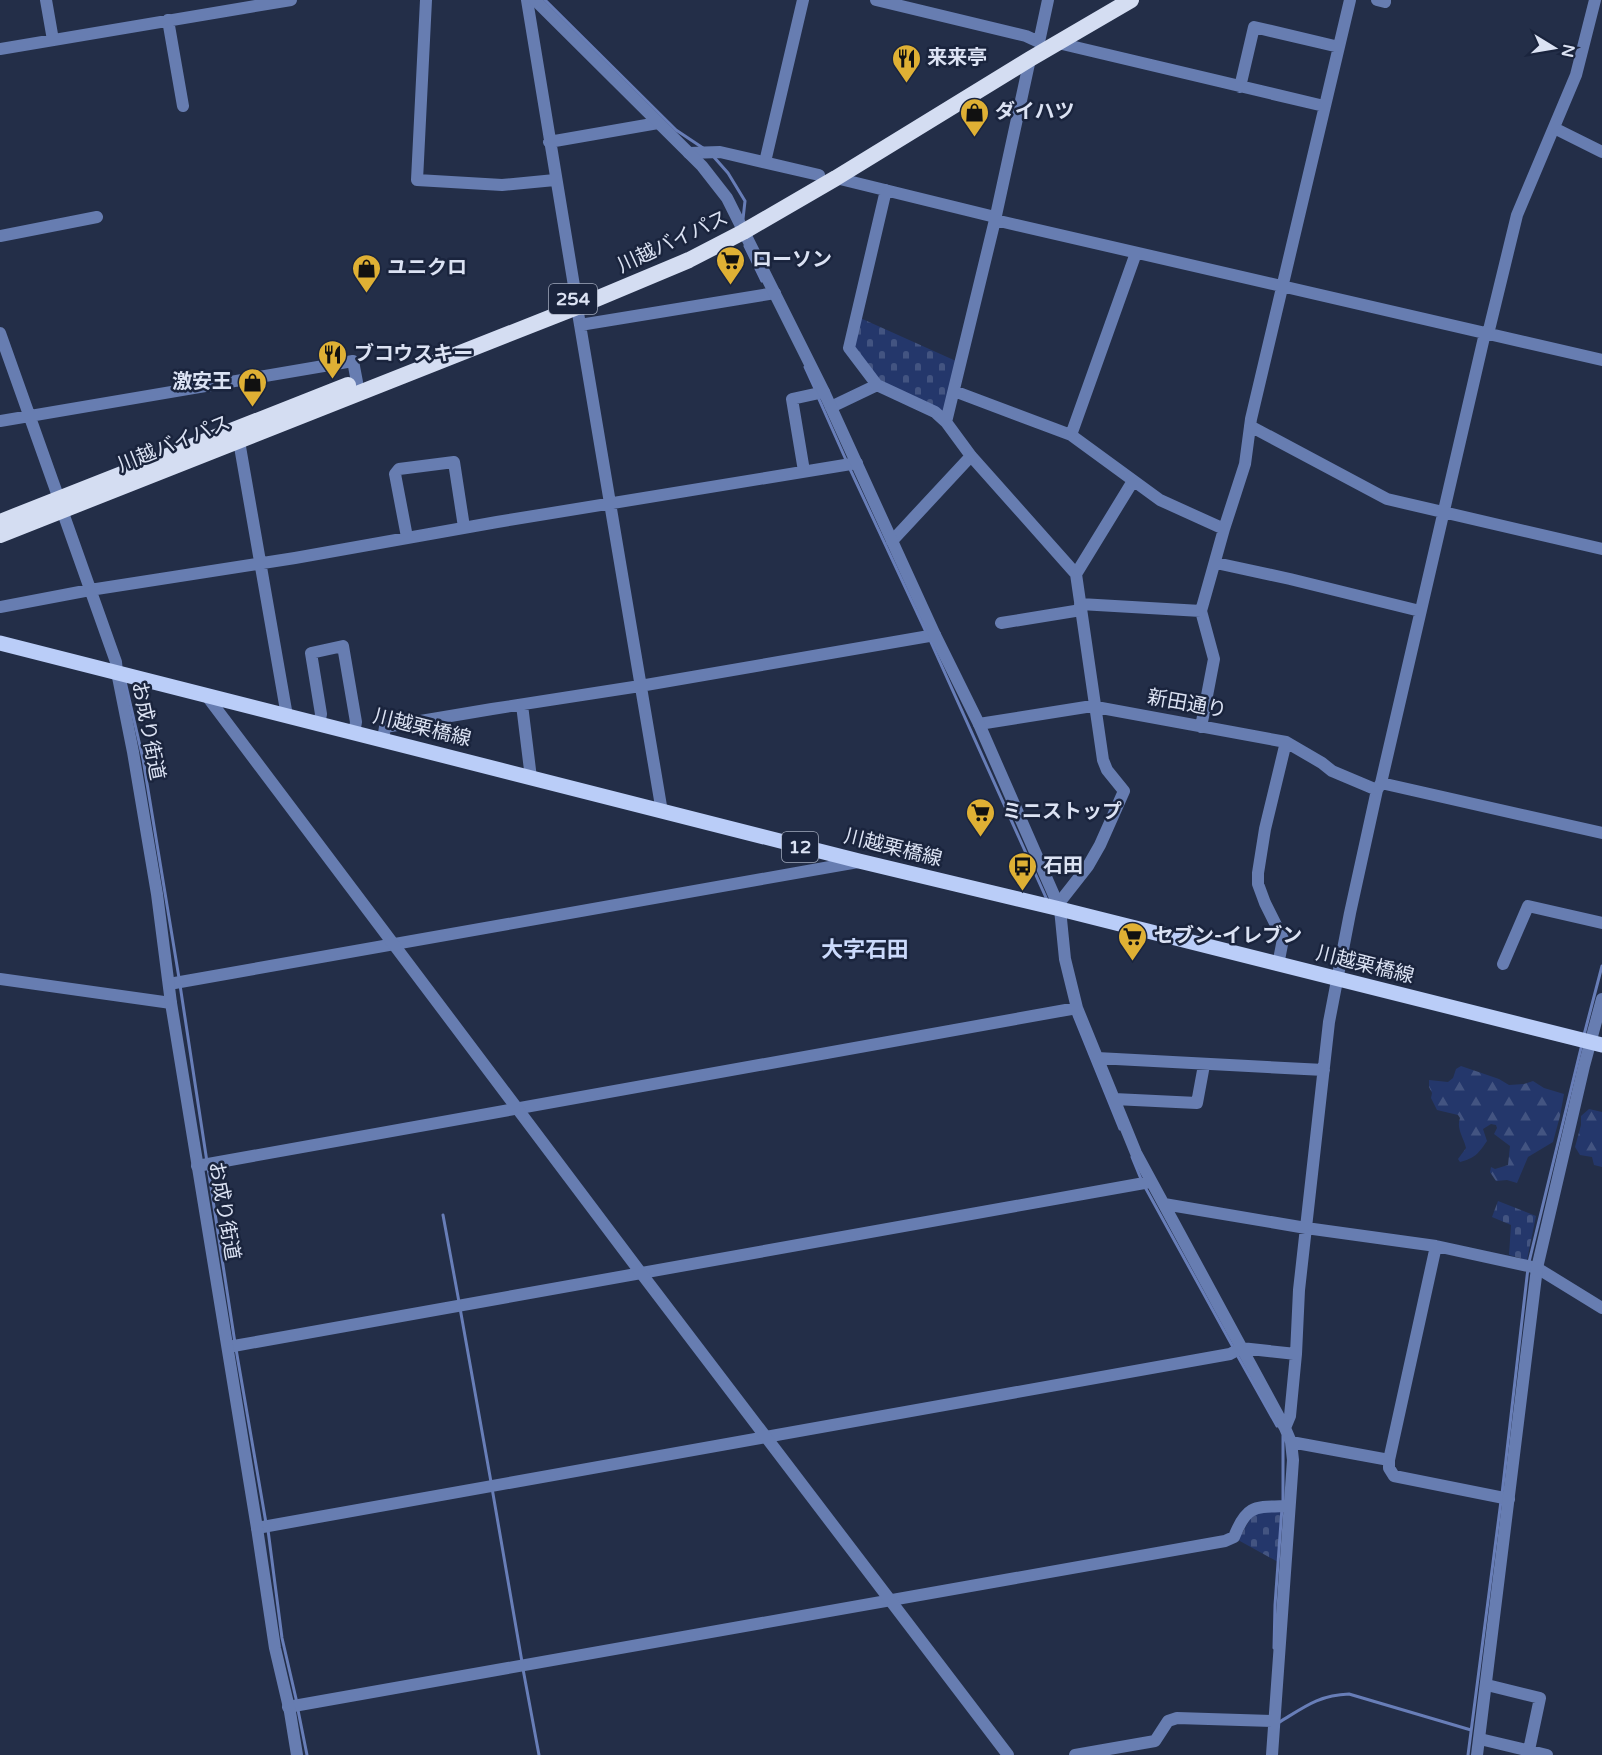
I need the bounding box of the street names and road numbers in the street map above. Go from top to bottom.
street label: 川越バイパス [614,206,732,278]
road number: 254 [549,284,597,314]
street label: 川越バイパス [114,410,234,478]
street label: お成り街道 [127,680,169,782]
street label: 新田通り [1146,685,1228,723]
street label: 川越栗橋線 [371,704,473,752]
street label: 川越栗橋線 [842,824,944,872]
road number: 12 [782,832,818,862]
street label: 川越栗橋線 [1314,941,1416,989]
street label: お成り街道 [203,1160,245,1262]

